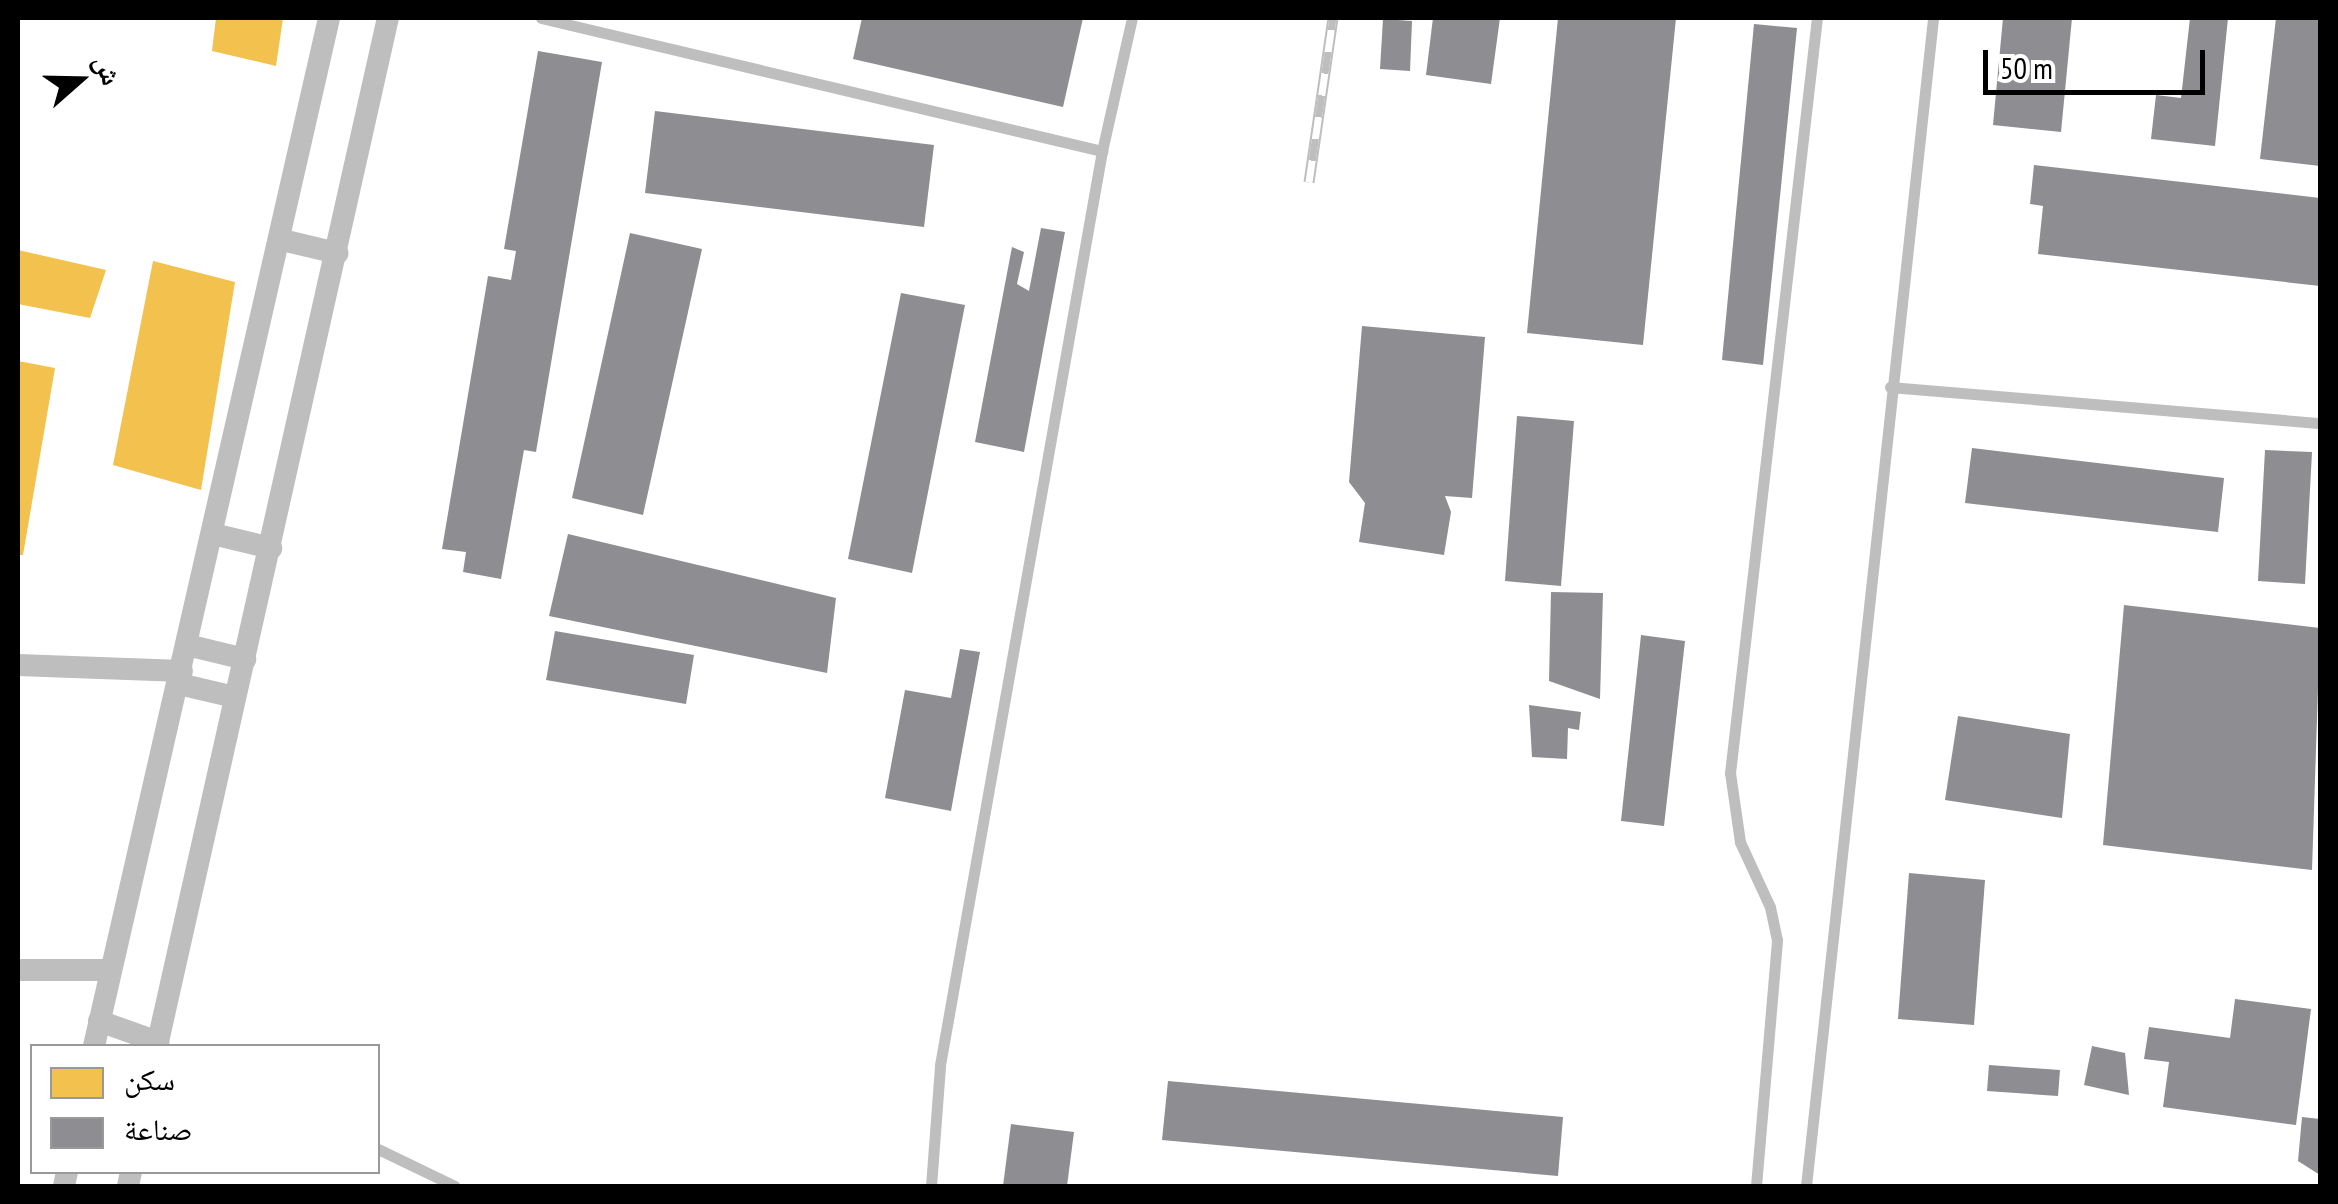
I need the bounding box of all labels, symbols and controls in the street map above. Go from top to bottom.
north arrow [30,30,130,130]
scale bar [1988,30,2210,92]
text: 50 m [2000,48,2053,87]
text: ش [86,49,131,90]
legend [30,1044,380,1174]
text: سكن [124,1059,175,1098]
text: صناعة [124,1109,193,1148]

